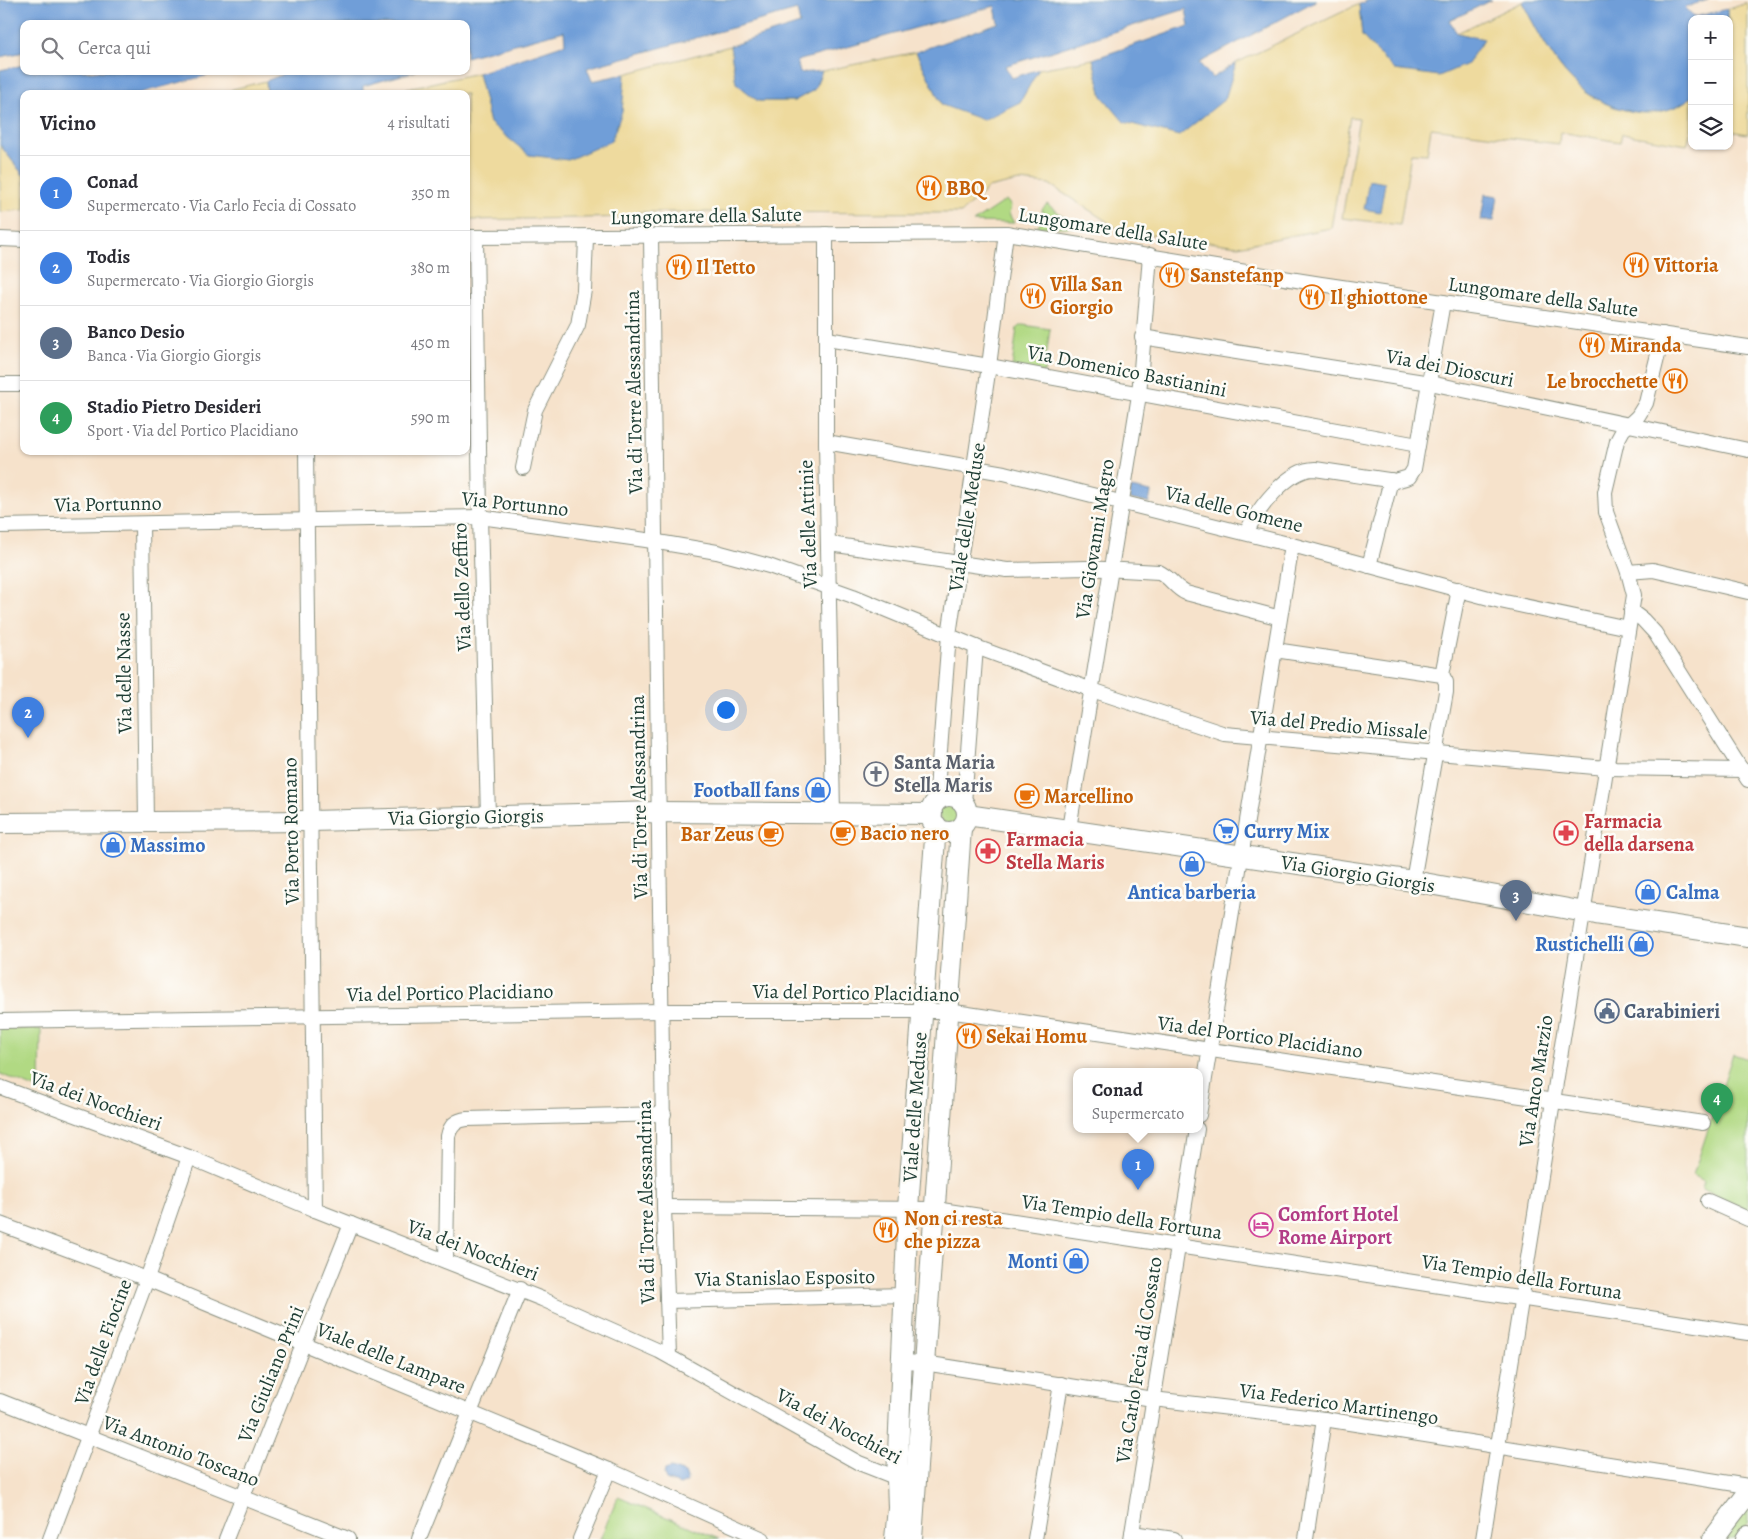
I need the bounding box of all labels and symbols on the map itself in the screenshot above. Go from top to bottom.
restaurant icon: BBQ [916,175,942,201]
place label: BBQ [946,175,988,202]
street label: Lungomare della Salute [610,201,802,231]
street label: Lungomare della Salute [1016,201,1210,257]
restaurant icon: Vittoria [1623,252,1649,278]
place label: Vittoria [1653,252,1719,279]
restaurant icon: Il Tetto [666,254,692,280]
place label: Il Tetto [696,254,756,281]
restaurant icon: Sanstefanp [1159,262,1185,288]
place label: Sanstefanp [1190,262,1284,289]
street label: Lungomare della Salute [1446,270,1640,324]
place label: Villa San Giorgio [1049,271,1122,321]
restaurant icon: Villa San Giorgio [1020,283,1046,309]
restaurant icon: Il ghiottone [1299,284,1325,310]
place label: Il ghiottone [1330,284,1428,311]
street label: Via di Torre Alessandrina [619,289,649,495]
restaurant icon: Miranda [1579,332,1605,358]
place label: Miranda [1610,332,1682,359]
street label: Via Domenico Bastianini [1024,338,1229,404]
street label: Via dei Dioscuri [1383,342,1516,394]
place label: Le brocchette [1547,368,1658,395]
restaurant icon: Le brocchette [1662,368,1688,394]
street label: Viale delle Meduse [942,440,992,594]
street label: Via Giovanni Magro [1069,457,1121,622]
street label: Via delle Attinie [792,459,824,590]
street label: Via delle Gomene [1161,479,1306,539]
street label: Via Portunno [459,485,570,523]
street label: Via Portunno [53,490,162,518]
street label: Via dello Zeffiro [446,522,478,653]
street label: Via delle Nasse [109,612,139,735]
street label: Via di Torre Alessandrina [624,694,654,900]
pin: 2 [12,697,44,738]
your location [713,697,739,723]
street label: Via del Predio Missale [1248,704,1429,746]
place label: Santa Maria Stella Maris [894,749,995,799]
street label: Via Porto Romano [276,757,306,906]
church icon: Santa Maria Stella Maris [863,761,889,787]
place label: Football fans [693,777,800,804]
shop icon: Football fans [805,777,831,803]
cafe icon: Marcellino [1014,783,1040,809]
place label: Marcellino [1044,783,1134,810]
street label: Via Giorgio Giorgis [387,802,544,832]
place label: Farmacia della darsena [1584,808,1695,858]
supermarket icon: Curry Mix [1213,818,1239,844]
place label: Curry Mix [1244,818,1329,845]
cafe icon: Bacio nero [830,820,856,846]
place label: Bacio nero [860,820,949,847]
pharmacy icon: Farmacia della darsena [1553,820,1579,846]
place label: Bar Zeus [680,821,754,848]
cafe icon: Bar Zeus [758,821,784,847]
place label: Farmacia Stella Maris [1006,826,1105,876]
shop icon: Massimo [100,832,126,858]
place label: Massimo [130,832,206,859]
pharmacy icon: Farmacia Stella Maris [975,838,1001,864]
street label: Via Giorgio Giorgis [1278,848,1437,900]
shop icon: Antica barberia [1179,851,1205,877]
place label: Antica barberia [1127,879,1257,906]
shop icon: Calma [1635,879,1661,905]
place label: Calma [1666,879,1720,906]
pin: 3 [1500,880,1532,921]
place label: Rustichelli [1535,931,1624,958]
shop icon: Rustichelli [1628,931,1654,957]
street label: Via del Portico Placidiano [345,978,554,1008]
street label: Via del Portico Placidiano [751,978,960,1008]
public building icon: Carabinieri [1594,998,1620,1024]
place label: Carabinieri [1624,998,1720,1025]
street label: Via del Portico Placidiano [1155,1009,1364,1065]
street label: Via Anco Marzio [1512,1013,1560,1150]
restaurant icon: Sekai Homu [956,1023,982,1049]
place label: Sekai Homu [986,1023,1087,1050]
street label: Viale delle Meduse [896,1031,934,1184]
street label: Via dei Nocchieri [25,1064,166,1137]
pin: 4 [1701,1083,1733,1124]
street label: Via di Torre Alessandrina [631,1099,661,1305]
pin: 1 [1122,1149,1154,1190]
street label: Via Tempio della Fortuna [1019,1188,1225,1246]
place label: Comfort Hotel Rome Airport [1278,1201,1399,1251]
place label: Non ci resta che pizza [904,1205,1003,1255]
street label: Via dei Nocchieri [402,1212,543,1287]
hotel icon: Comfort Hotel Rome Airport [1248,1212,1274,1238]
restaurant icon: Non ci resta che pizza [873,1217,899,1243]
place label: Monti [1007,1248,1058,1275]
shop icon: Monti [1063,1248,1089,1274]
street label: Via Tempio della Fortuna [1419,1248,1625,1306]
street label: Via Carlo Fecia di Cossato [1109,1255,1169,1466]
street label: Via Stanislao Esposito [694,1263,875,1293]
street label: Via delle Fiocine [67,1275,138,1410]
street label: Via Giuliano Prini [231,1302,311,1447]
street label: Viale delle Lampare [311,1315,470,1400]
street label: Via Federico Martinengo [1237,1377,1440,1431]
street label: Via dei Nocchieri [770,1381,907,1471]
street label: Via Antonio Toscano [98,1408,263,1493]

